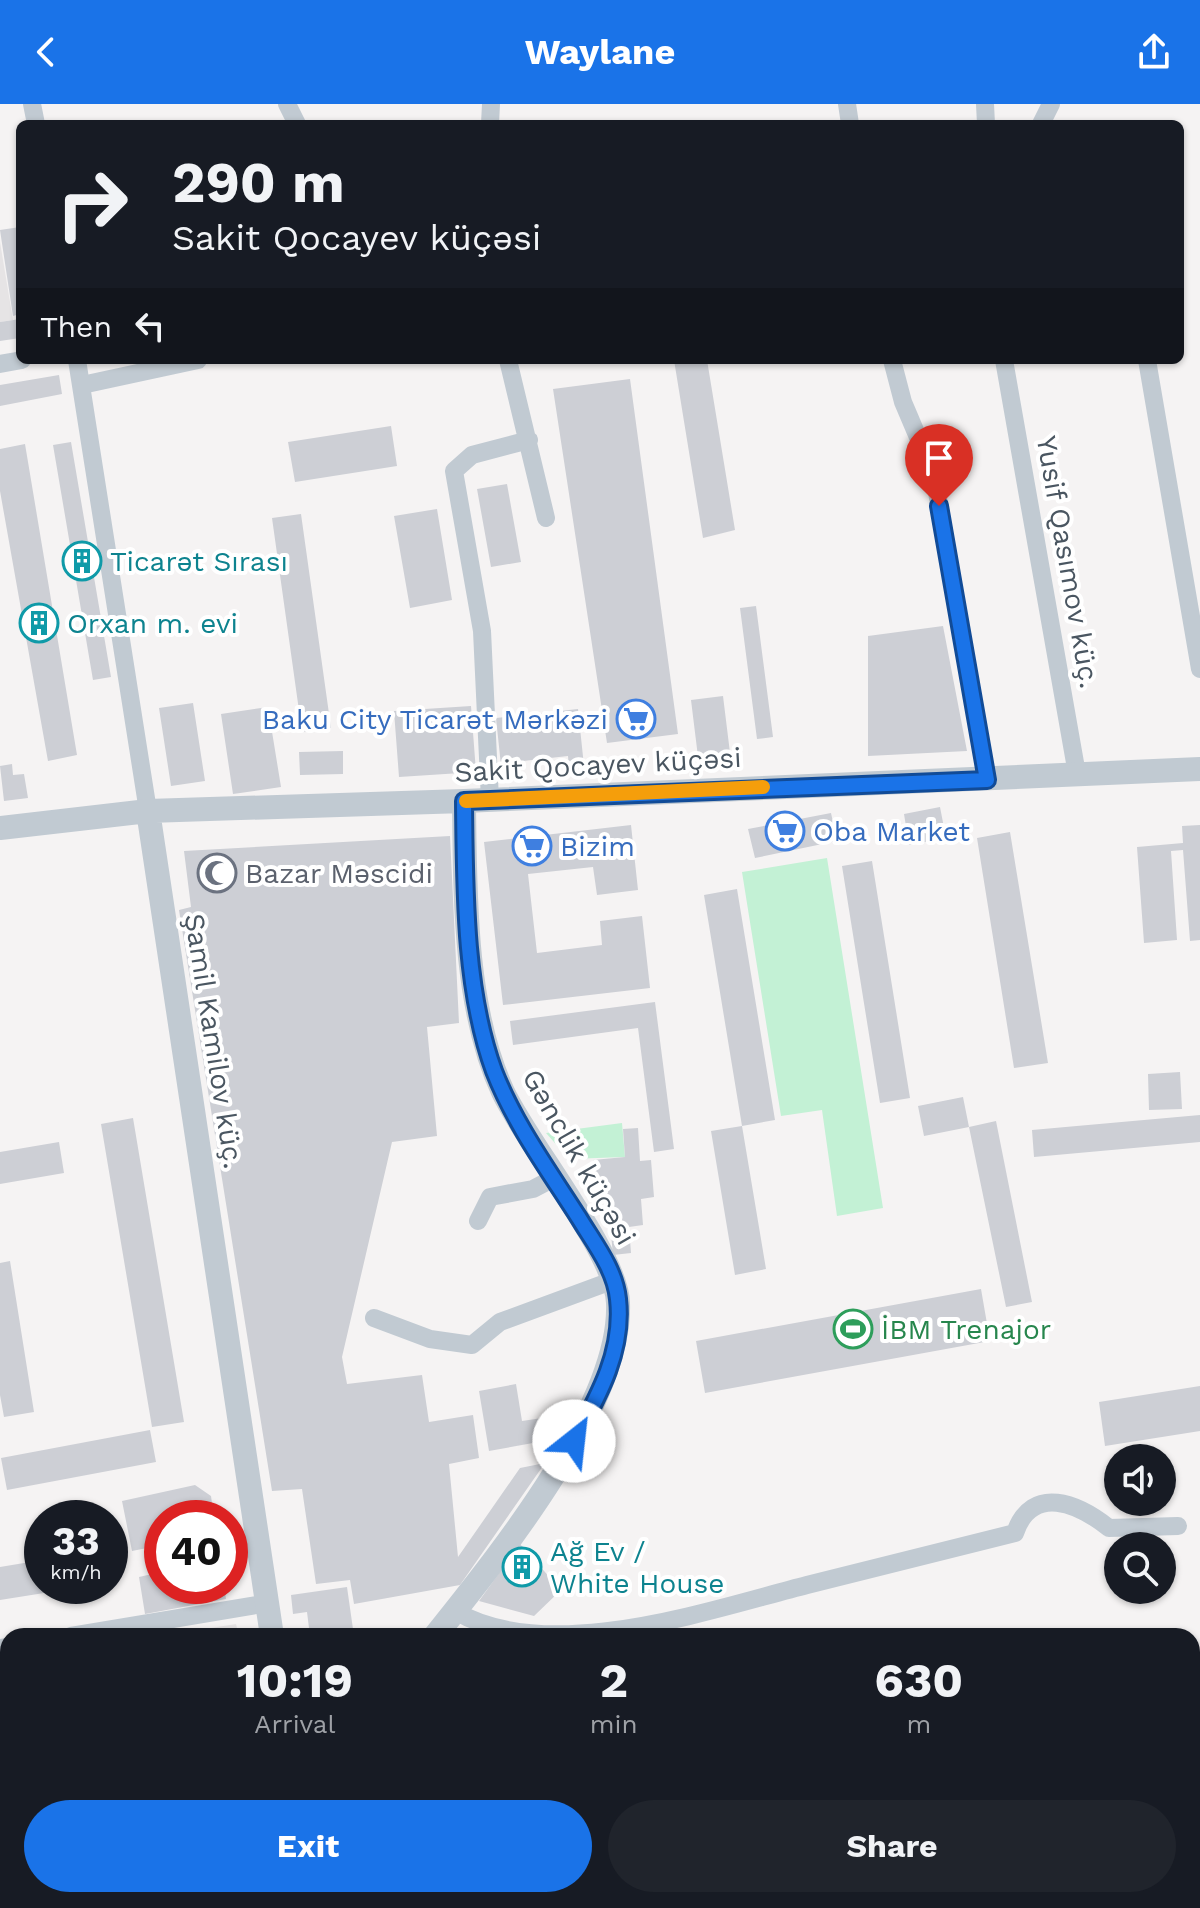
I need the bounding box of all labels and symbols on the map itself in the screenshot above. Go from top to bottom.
pin [905,424,973,506]
street label: Yusif Qasımov küç. [1030,433,1106,691]
building icon: Ticarət Sırası [61,540,103,582]
place label: Ticarət Sırası [110,545,288,578]
building icon: Orxan m. evi [18,602,60,644]
place label: Orxan m. evi [67,607,238,640]
supermarket icon: Baku City Ticarət Mərkəzi [615,698,657,740]
place label: Baku City Ticarət Mərkəzi [262,703,608,736]
street label: Sakit Qocayev küçəsi [454,741,742,789]
supermarket icon: Oba Market [764,810,806,852]
place label: Oba Market [813,815,970,848]
supermarket icon: Bizim [511,825,553,867]
place label: Bizim [560,830,635,863]
mosque icon: Bazar Məscidi [196,852,238,894]
place label: Bazar Məscidi [245,857,433,890]
street label: Şamil Kamilov küç. [178,911,250,1171]
street label: Gənclik küçəsi [515,1063,643,1251]
sports icon: İBM Trenajor [832,1308,874,1350]
place label: İBM Trenajor [881,1313,1051,1346]
position arrow [532,1399,616,1483]
speed limit sign: 40 [144,1500,248,1604]
place label: Ağ Ev / White House [550,1535,724,1600]
building icon: Ağ Ev / White House [501,1546,543,1588]

